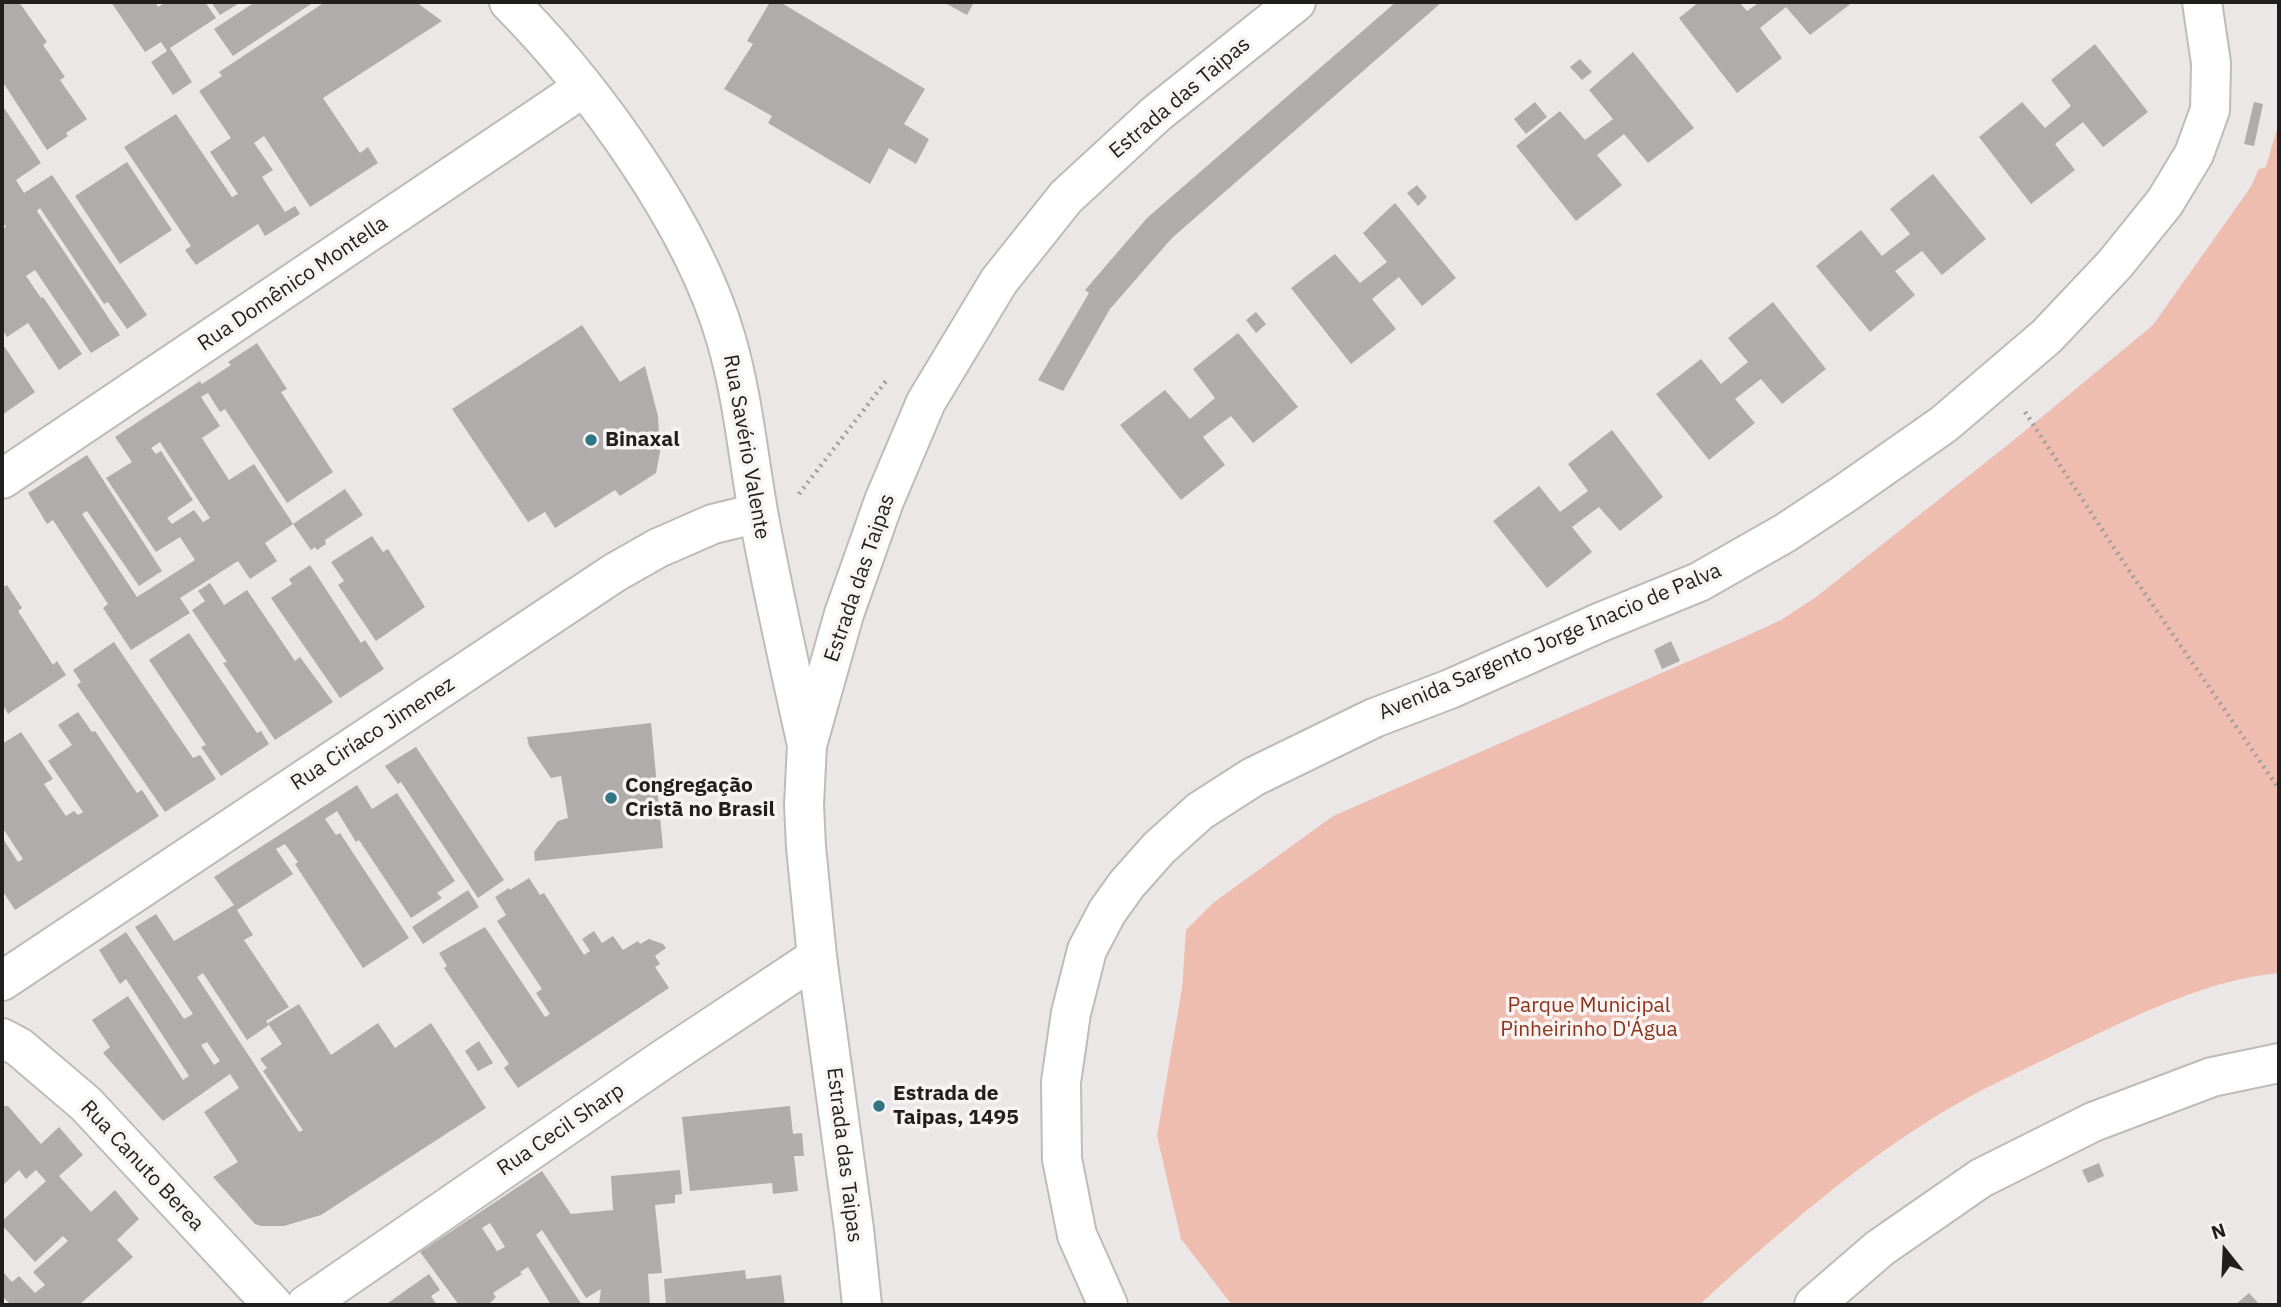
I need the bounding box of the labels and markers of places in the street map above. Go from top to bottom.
place label: Binaxal [605,427,680,453]
marker: Binaxal [583,432,599,448]
place label: Congregação Cristã no Brasil [625,773,775,823]
marker: Congregação Cristã no Brasil [603,790,619,806]
place label: Estrada de Taipas, 1495 [893,1081,1019,1131]
marker: Estrada de Taipas, 1495 [871,1098,887,1114]

